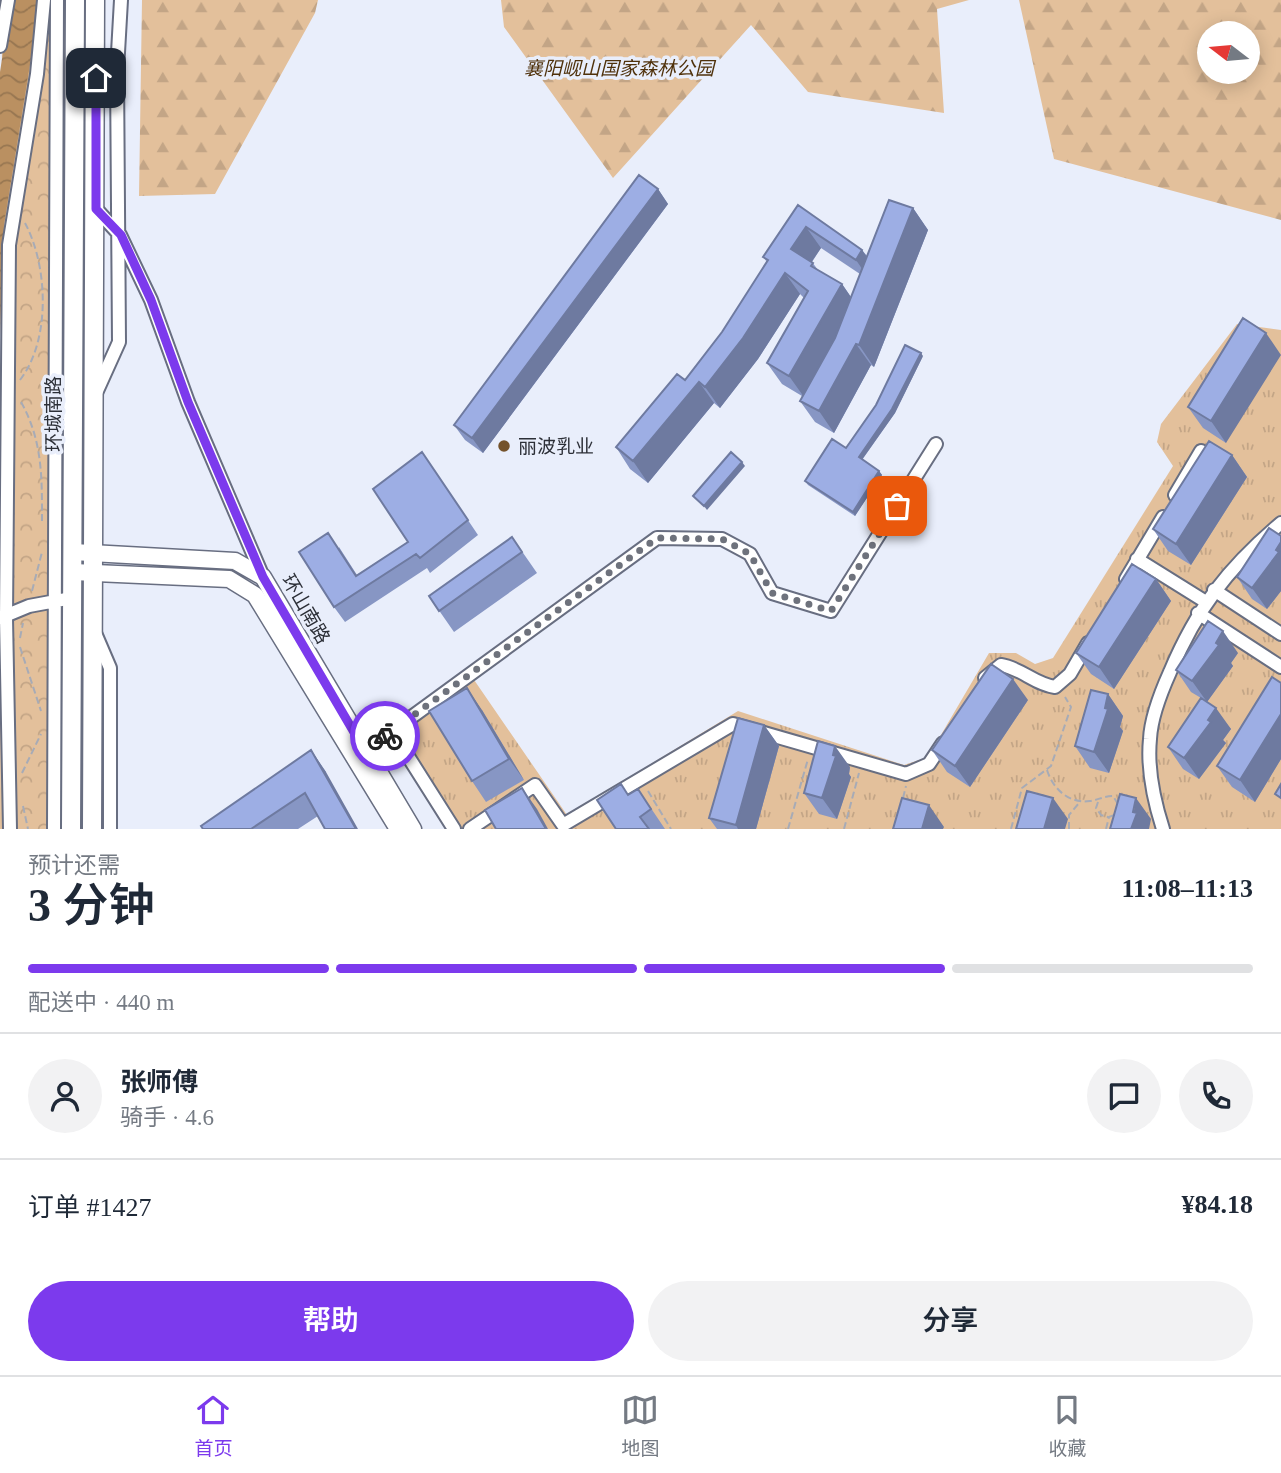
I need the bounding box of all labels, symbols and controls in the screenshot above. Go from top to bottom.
north arrow [1197,21,1260,84]
map controls [1197,21,1260,84]
pin [66,48,126,108]
park label: 襄阳岘山国家森林公园 [524,58,717,79]
icon: home [77,59,115,97]
street label: 环城南路 [43,376,64,452]
place label: 丽波乳业 [518,436,594,457]
marker: 丽波乳业 [496,438,512,454]
pin [867,476,927,536]
icon: bag [878,487,916,525]
street label: 环山南路 [278,571,334,647]
courier [350,701,420,771]
icon: bike [366,717,404,755]
text: 预计还需 [28,853,120,878]
text: 11:08–11:13 [1122,874,1253,903]
text: 3 分钟 [28,880,155,931]
text: 配送中 · 440 m [28,990,174,1015]
button: person [28,1059,102,1133]
button: chat [1087,1059,1161,1133]
button: phone [1179,1059,1253,1133]
text: 张师傅 [120,1068,198,1097]
text: 骑手 · 4.6 [120,1105,214,1130]
text: ¥84.18 [1182,1190,1253,1219]
text: 订单 #1427 [28,1193,152,1222]
button: 帮助 [28,1281,634,1361]
button: 分享 [648,1281,1253,1361]
tab: 首页 [194,1391,233,1460]
tab: 地图 [621,1391,660,1460]
tab: 收藏 [1048,1391,1087,1460]

